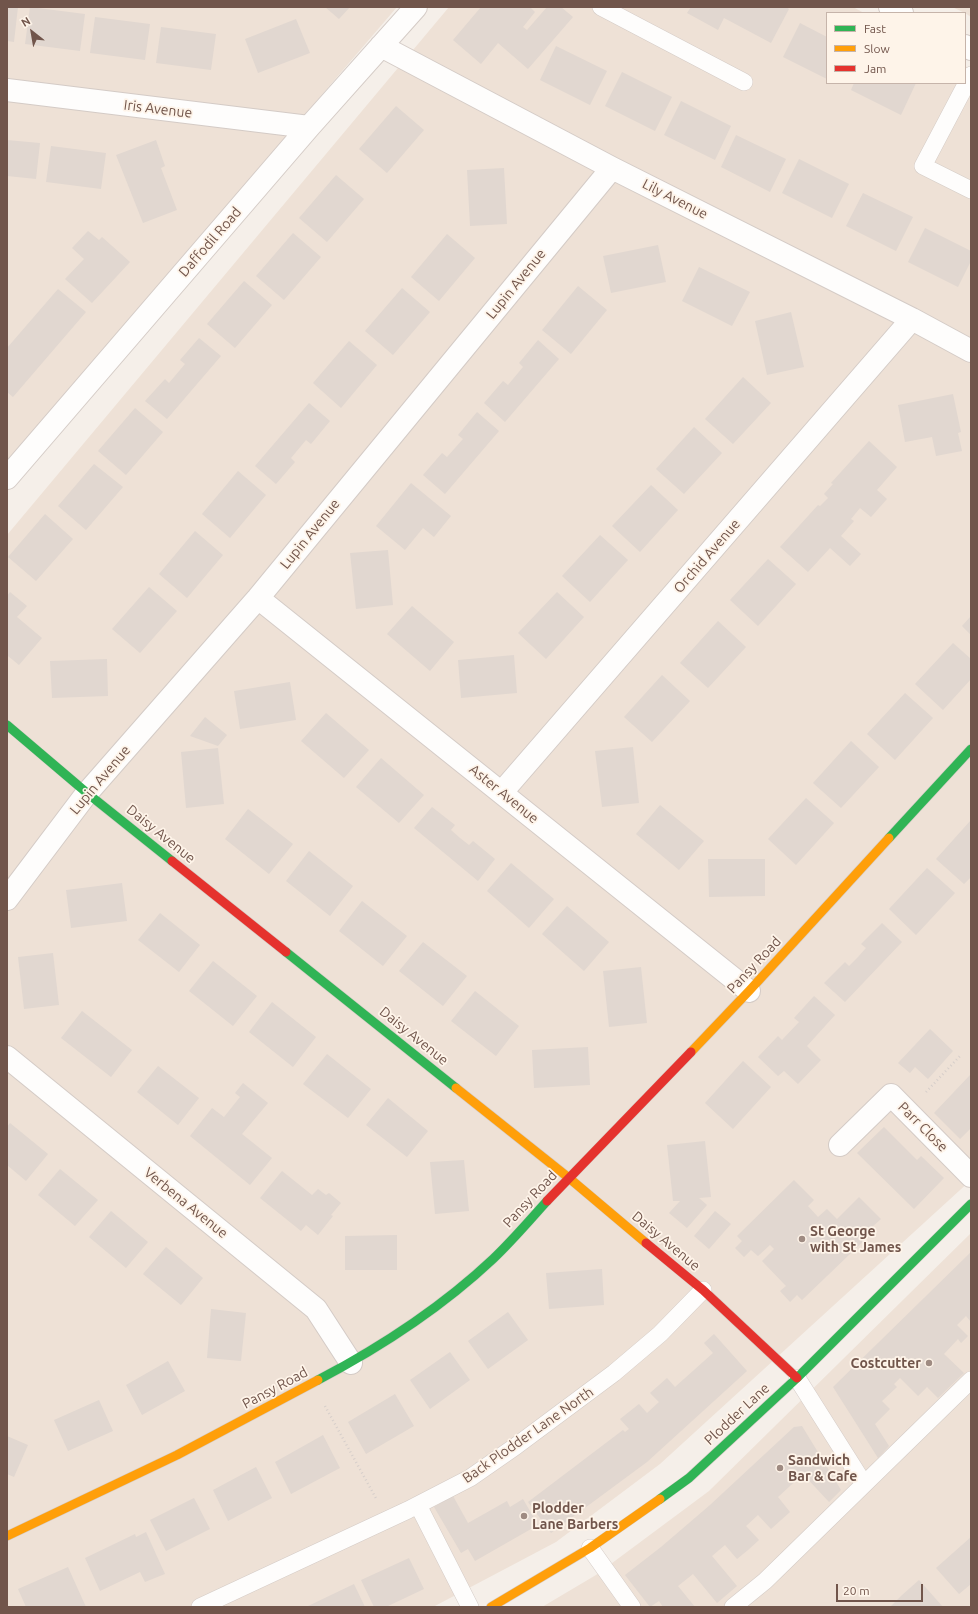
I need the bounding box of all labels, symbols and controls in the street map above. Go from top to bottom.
north arrow [12,12,52,52]
legend [826,12,966,84]
text: N [19,14,32,29]
text: Fast [864,22,886,35]
text: Slow [864,42,890,55]
text: Jam [864,62,886,75]
street label: Iris Avenue [123,96,193,122]
street label: Lily Avenue [639,175,711,223]
street label: Daffodil Road [175,204,245,280]
street label: Lupin Avenue [483,246,549,322]
street label: Lupin Avenue [277,496,343,572]
street label: Orchid Avenue [670,516,744,596]
street label: Lupin Avenue [66,742,134,818]
street label: Aster Avenue [466,761,542,827]
street label: Daisy Avenue [123,801,199,867]
street label: Pansy Road [723,933,785,997]
street label: Daisy Avenue [376,1003,452,1069]
street label: Parr Close [895,1099,951,1155]
street label: Verbena Avenue [141,1164,231,1242]
street label: Pansy Road [499,1167,561,1231]
street label: Daisy Avenue [629,1208,703,1274]
place label: St George with St James [810,1223,901,1256]
marker: St George with St James [797,1234,807,1244]
place label: Costcutter [851,1355,921,1371]
marker: Costcutter [924,1358,934,1368]
street label: Pansy Road [239,1364,311,1412]
street label: Plodder Lane [701,1380,773,1448]
street label: Back Plodder Lane North [459,1383,597,1487]
place label: Sandwich Bar & Cafe [788,1452,857,1484]
marker: Sandwich Bar & Cafe [775,1463,785,1473]
place label: Plodder Lane Barbers [532,1500,618,1532]
marker: Plodder Lane Barbers [519,1511,529,1521]
scale bar [838,1576,925,1602]
text: 20 m [843,1584,870,1597]

